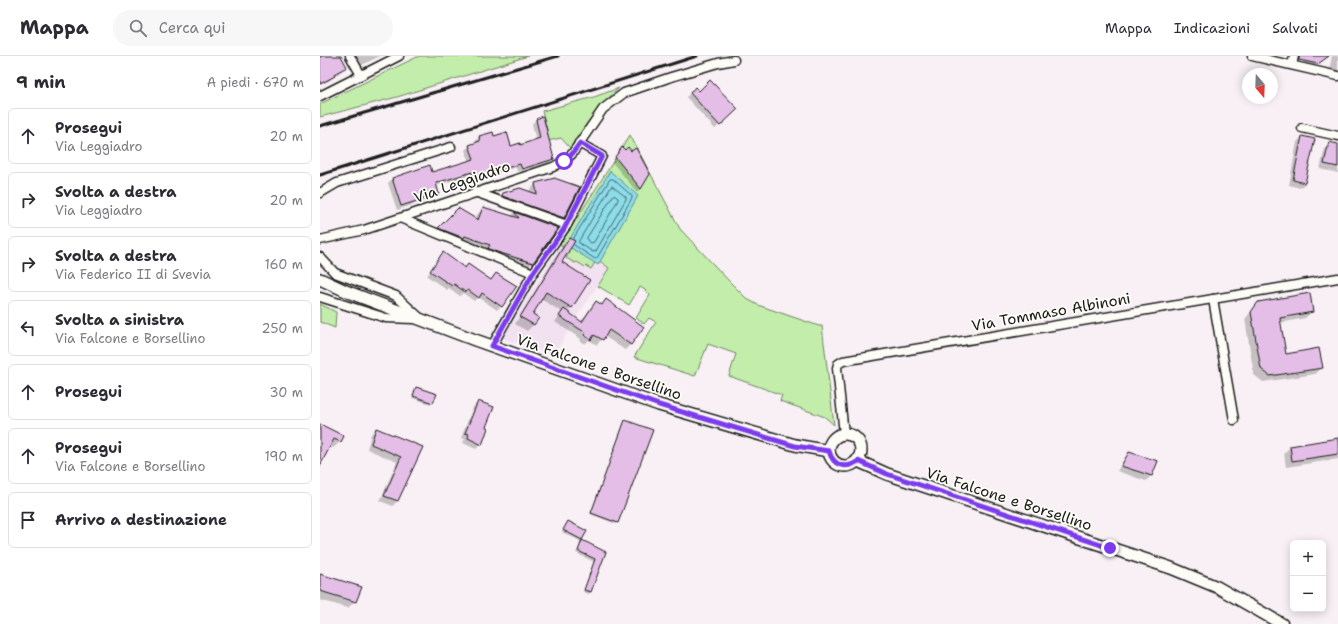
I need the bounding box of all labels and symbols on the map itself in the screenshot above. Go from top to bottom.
north arrow [1242,68,1278,104]
route start [555,152,573,170]
street label: Via Leggiadro [411,156,513,208]
street label: Via Tommaso Albinoni [970,288,1132,336]
street label: Via Falcone e Borsellino [514,329,684,405]
street label: Via Falcone e Borsellino [923,463,1095,535]
route end [1101,539,1119,557]

